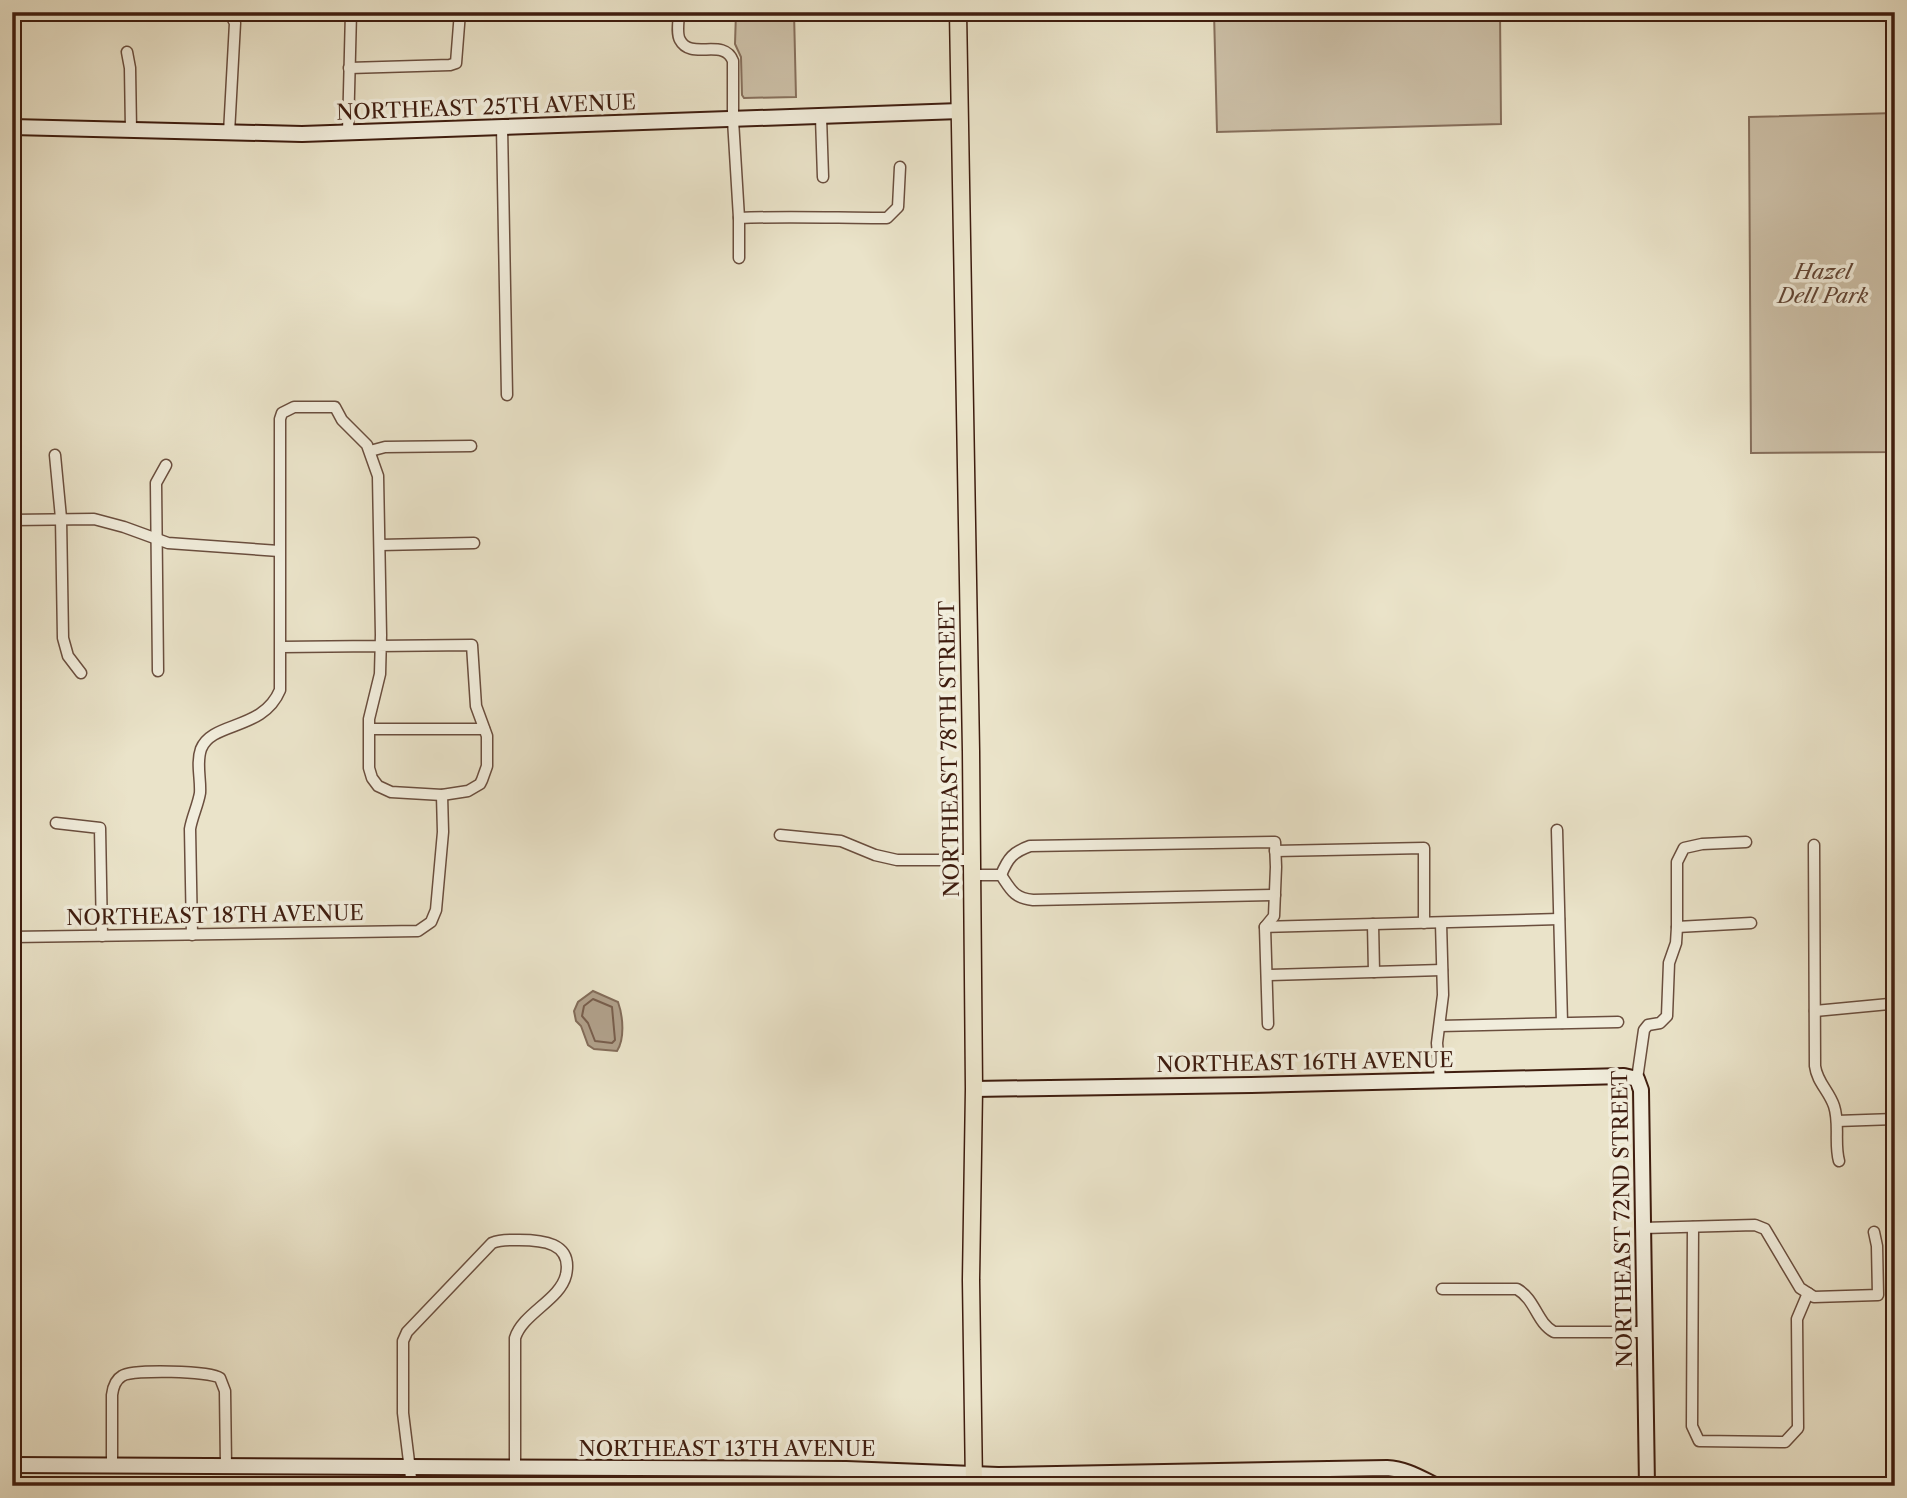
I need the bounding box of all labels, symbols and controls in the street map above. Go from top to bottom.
street label: NORTHEAST 25TH AVENUE [336,89,636,125]
park label: Hazel Dell Park [1776,259,1868,308]
street label: NORTHEAST 78TH STREET [934,600,964,898]
street label: NORTHEAST 18TH AVENUE [66,900,364,930]
street label: NORTHEAST 16TH AVENUE [1156,1047,1454,1077]
street label: NORTHEAST 72ND STREET [1607,1070,1637,1368]
street label: NORTHEAST 13TH AVENUE [579,1436,875,1461]

